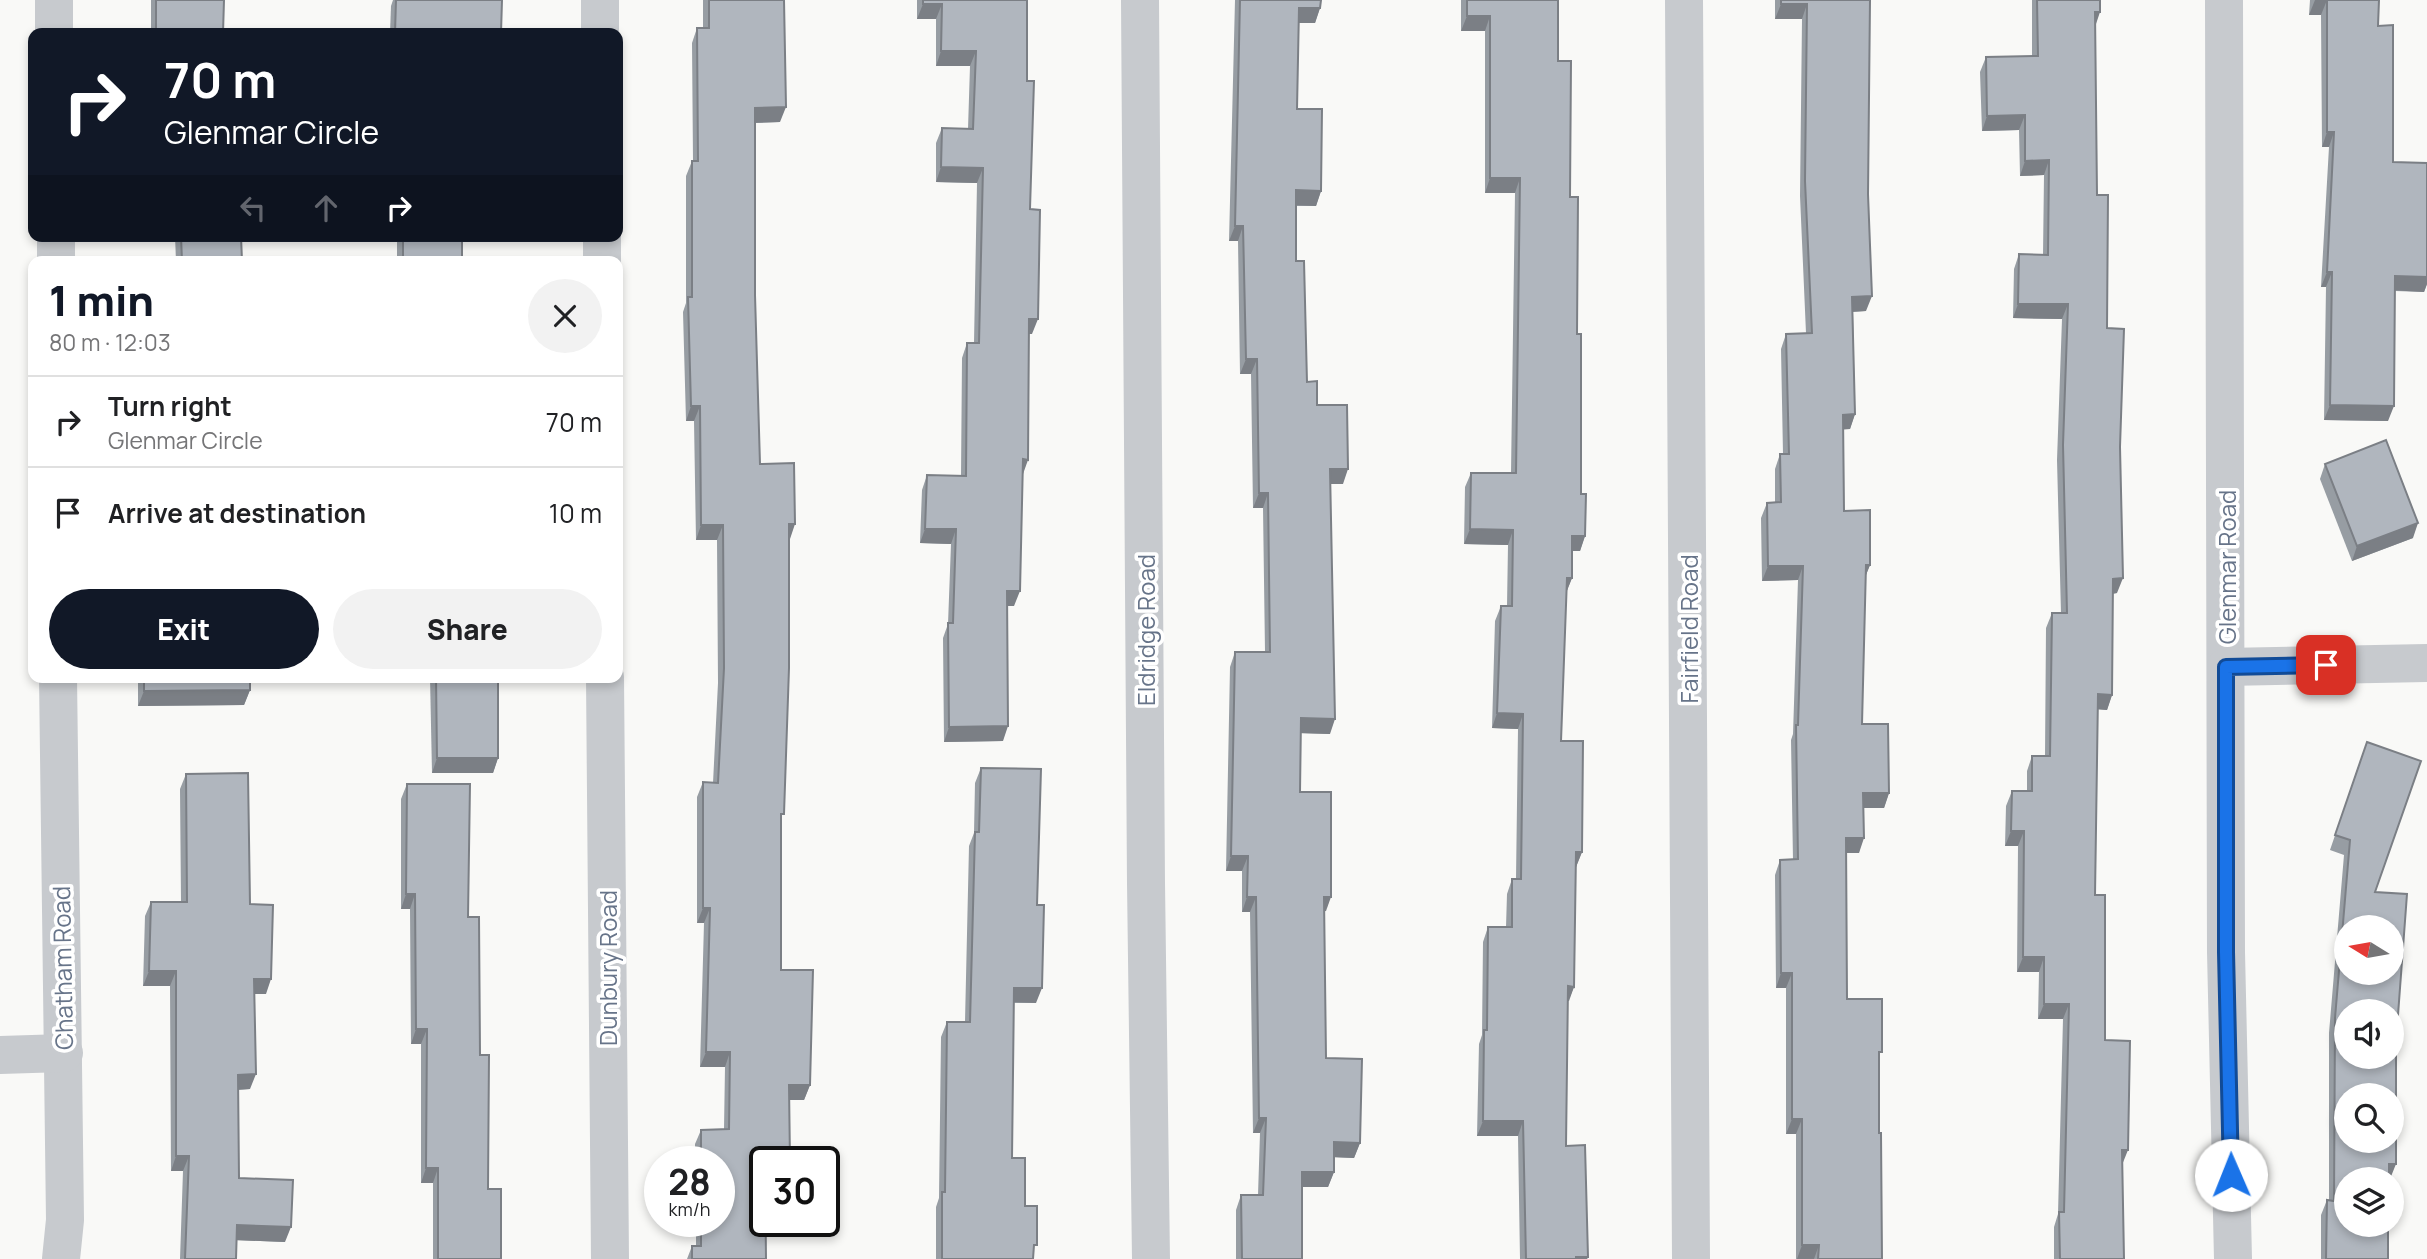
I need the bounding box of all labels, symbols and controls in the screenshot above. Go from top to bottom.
text: 70 m [164,46,276,113]
icon: right [49,56,140,147]
text: Glenmar Circle [164,110,379,154]
icon: left [234,189,272,227]
icon: ahead [307,189,345,227]
icon: right [380,189,418,227]
text: 1 min [49,271,154,329]
button: close [528,279,602,353]
text: 80 m · 12:03 [49,326,171,358]
text: Turn right [108,388,232,424]
icon: right [49,403,87,441]
text: 70 m [546,404,602,440]
text: Glenmar Circle [108,424,263,456]
street label: Glenmar Road [2210,490,2243,644]
icon: arrive [49,494,87,532]
text: Arrive at destination [108,495,366,531]
text: 10 m [549,495,602,531]
street label: Eldridge Road [1129,554,1162,706]
street label: Fairfield Road [1672,554,1705,704]
button: Exit [49,589,319,669]
button: Share [333,589,602,669]
pin [2296,635,2356,695]
icon: arrive [2307,646,2345,684]
street label: Chatham Road [44,886,80,1050]
street label: Dunbury Road [591,890,624,1046]
north arrow [2334,915,2404,985]
map controls [2334,915,2404,1237]
button: sound [2334,999,2404,1069]
button: search [2334,1083,2404,1153]
position arrow [2194,1138,2268,1212]
speed limit sign: 30 [749,1146,840,1237]
text: 28 [668,1158,711,1206]
button: layers [2334,1167,2404,1237]
text: km/h [669,1197,710,1221]

